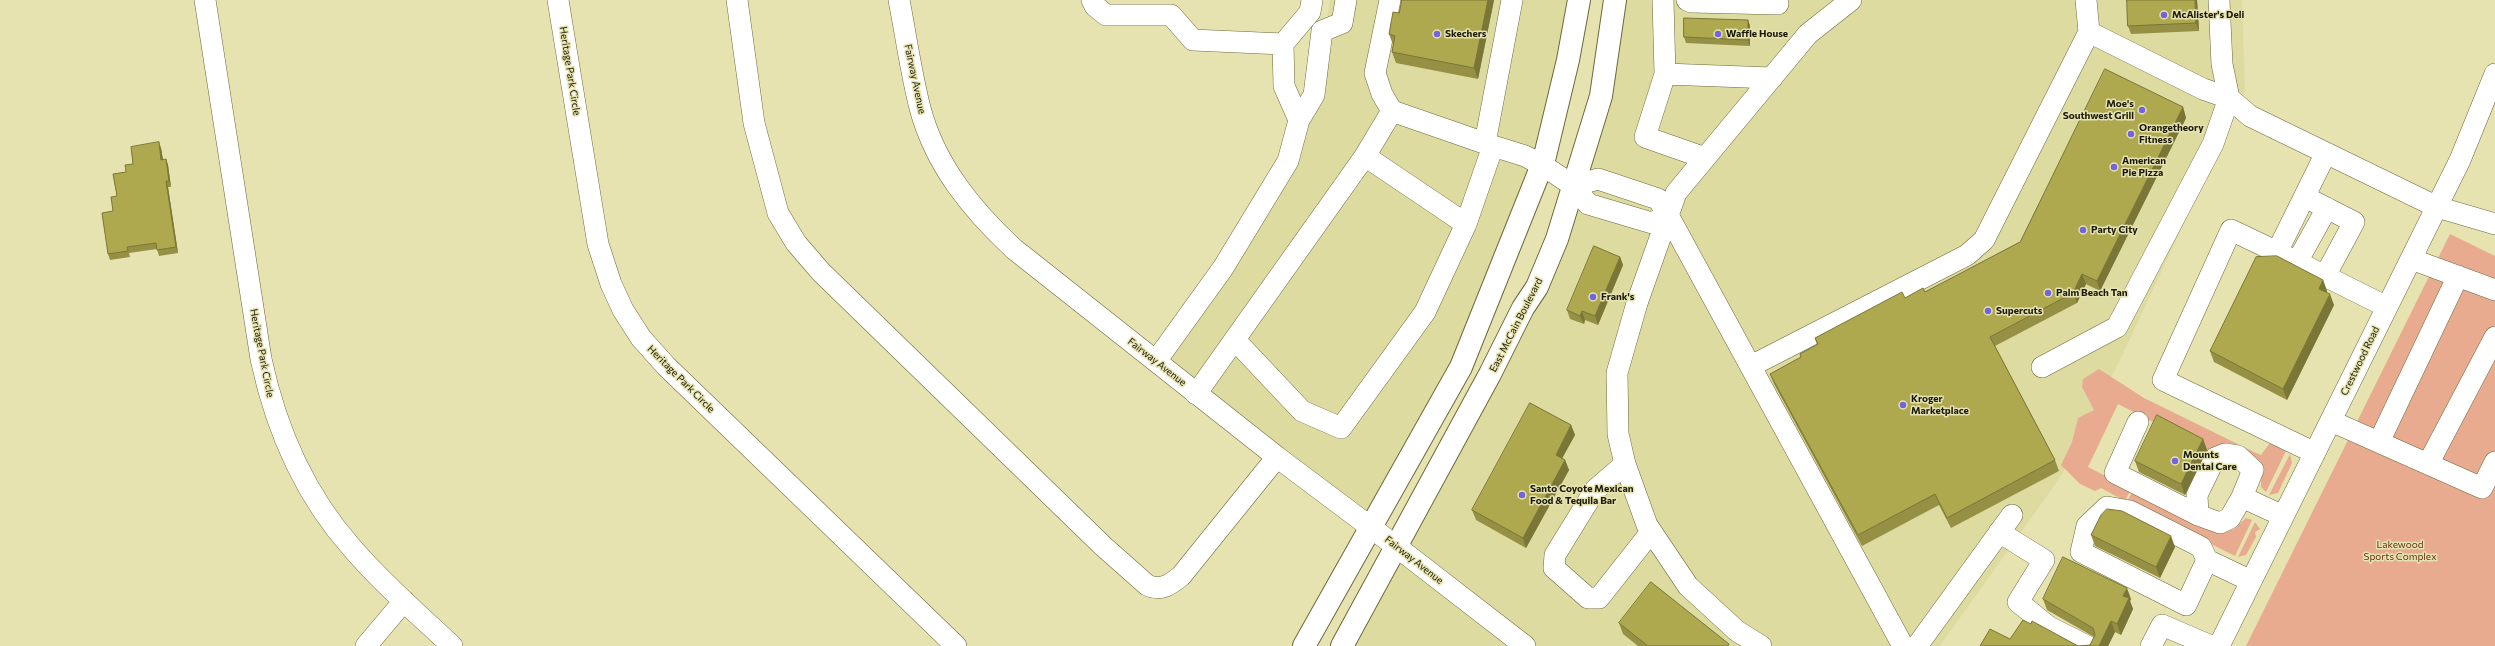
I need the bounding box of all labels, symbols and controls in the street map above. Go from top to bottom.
place label: McAlister's Deli [2172,9,2244,21]
marker: McAlister's Deli [2159,10,2169,20]
street label: Heritage Park Circle [557,26,583,116]
place label: Skechers [1445,28,1486,40]
place label: Waffle House [1726,28,1788,40]
marker: Skechers [1432,29,1442,39]
marker: Waffle House [1713,29,1723,39]
street label: Fairway Avenue [902,43,928,115]
place label: Moe's Southwest Grill [2063,98,2134,122]
marker: Moe's Southwest Grill [2137,105,2147,115]
place label: Orangetheory Fitness [2139,122,2204,146]
marker: Orangetheory Fitness [2126,129,2136,139]
place label: American Pie Pizza [2122,155,2166,178]
marker: American Pie Pizza [2109,162,2119,172]
place label: Party City [2091,224,2138,236]
marker: Party City [2078,225,2088,235]
street label: East McCain Boulevard [1487,276,1545,374]
place label: Palm Beach Tan [2056,287,2128,299]
marker: Palm Beach Tan [2043,288,2053,298]
place label: Frank's [1601,291,1634,303]
marker: Frank's [1588,292,1598,302]
place label: Supercuts [1996,305,2042,317]
marker: Supercuts [1983,306,1993,316]
street label: Heritage Park Circle [248,308,276,398]
street label: Crestwood Road [2338,324,2382,398]
street label: Fairway Avenue [1125,335,1189,389]
street label: Heritage Park Circle [645,343,717,415]
place label: Kroger Marketplace [1911,393,1969,416]
marker: Kroger Marketplace [1898,400,1908,410]
place label: Mounts Dental Care [2183,449,2237,472]
marker: Mounts Dental Care [2170,456,2180,466]
place label: Santo Coyote Mexican Food & Tequila Bar [1530,483,1634,506]
marker: Santo Coyote Mexican Food & Tequila Bar [1517,490,1527,500]
street label: Fairway Avenue [1382,533,1446,587]
park label: Lakewood Sports Complex [2364,539,2436,562]

